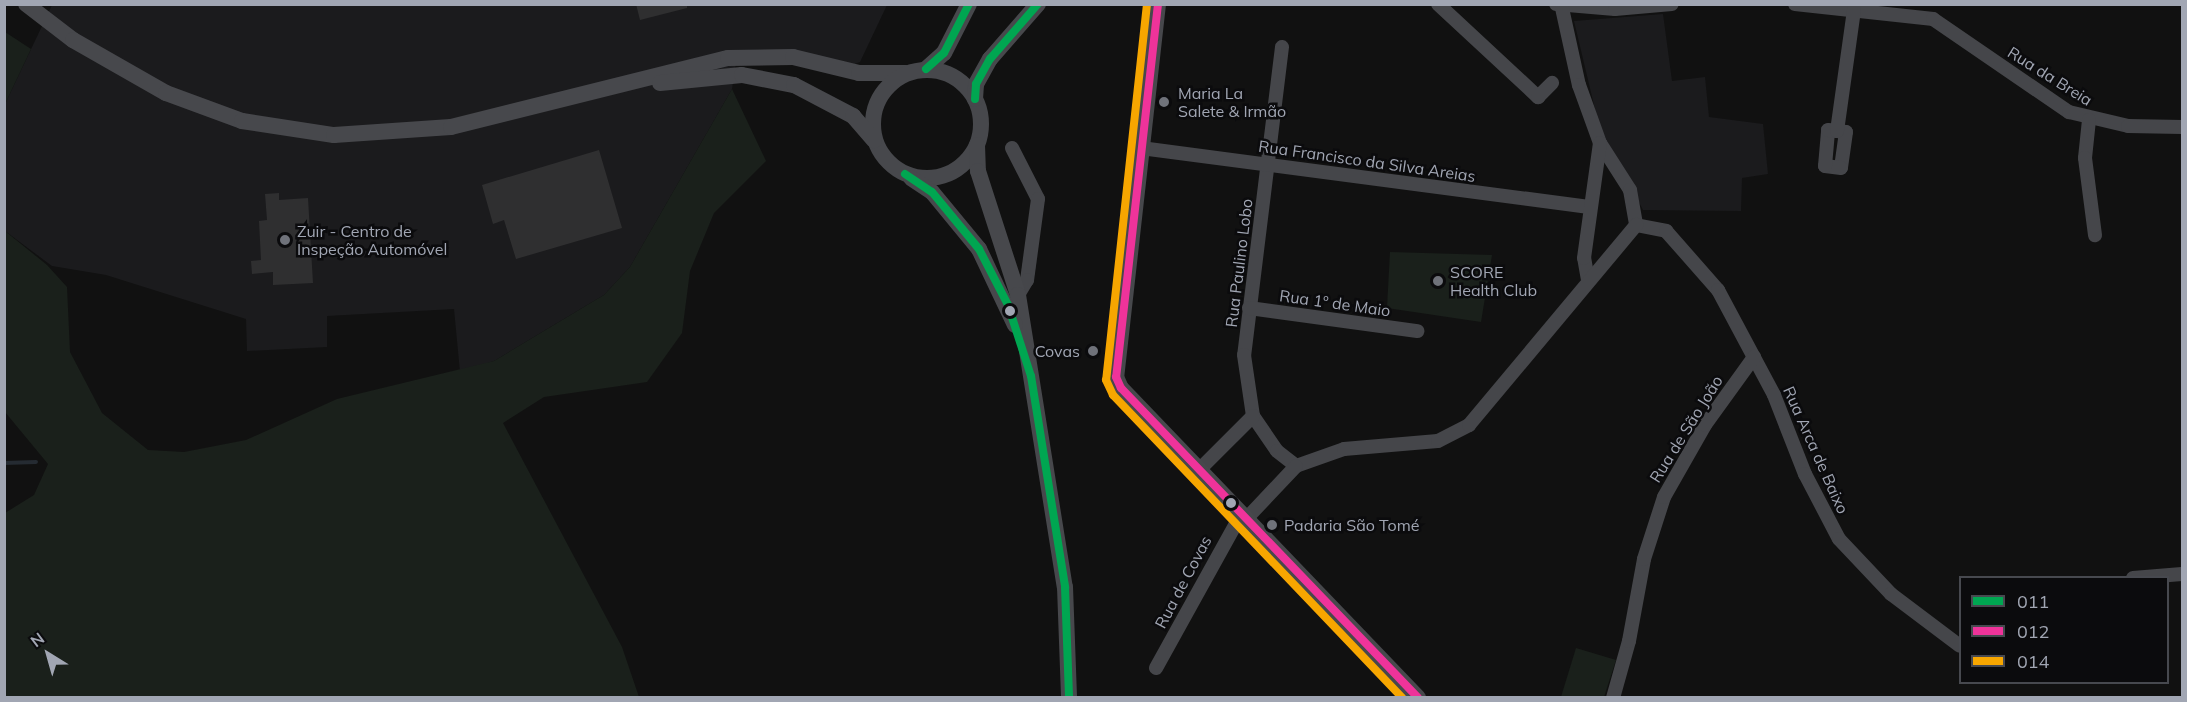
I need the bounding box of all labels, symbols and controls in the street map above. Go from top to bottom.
street label: Rua da Breia [2004,42,2096,110]
place label: Maria La Salete & Irmão [1178,83,1286,121]
marker: Maria La Salete & Irmão [1155,93,1173,111]
street label: Rua Francisco da Silva Areias [1257,136,1477,186]
street label: Rua Paulino Lobo [1222,197,1256,329]
place label: Zuir - Centro de Inspeção Automóvel [297,221,447,259]
marker: Zuir - Centro de Inspeção Automóvel [278,233,292,247]
place label: SCORE Health Club [1450,262,1537,300]
marker: SCORE Health Club [1431,274,1445,288]
street label: Rua 1º de Maio [1278,286,1392,320]
unlabelled marker [1004,305,1016,317]
place label: Covas [1035,341,1080,361]
marker: Covas [1084,342,1102,360]
street label: Rua de São João [1645,372,1727,486]
street label: Rua Arca de Baixo [1779,383,1853,517]
unlabelled marker [1225,497,1237,509]
place label: Padaria São Tomé [1284,515,1419,535]
marker: Padaria São Tomé [1265,518,1279,532]
street label: Rua de Covas [1151,533,1215,631]
legend [1959,576,2169,684]
text: 011 [2017,590,2049,613]
text: 012 [2017,620,2049,643]
north arrow [18,624,78,684]
text: N [26,628,48,651]
text: 014 [2017,650,2049,673]

